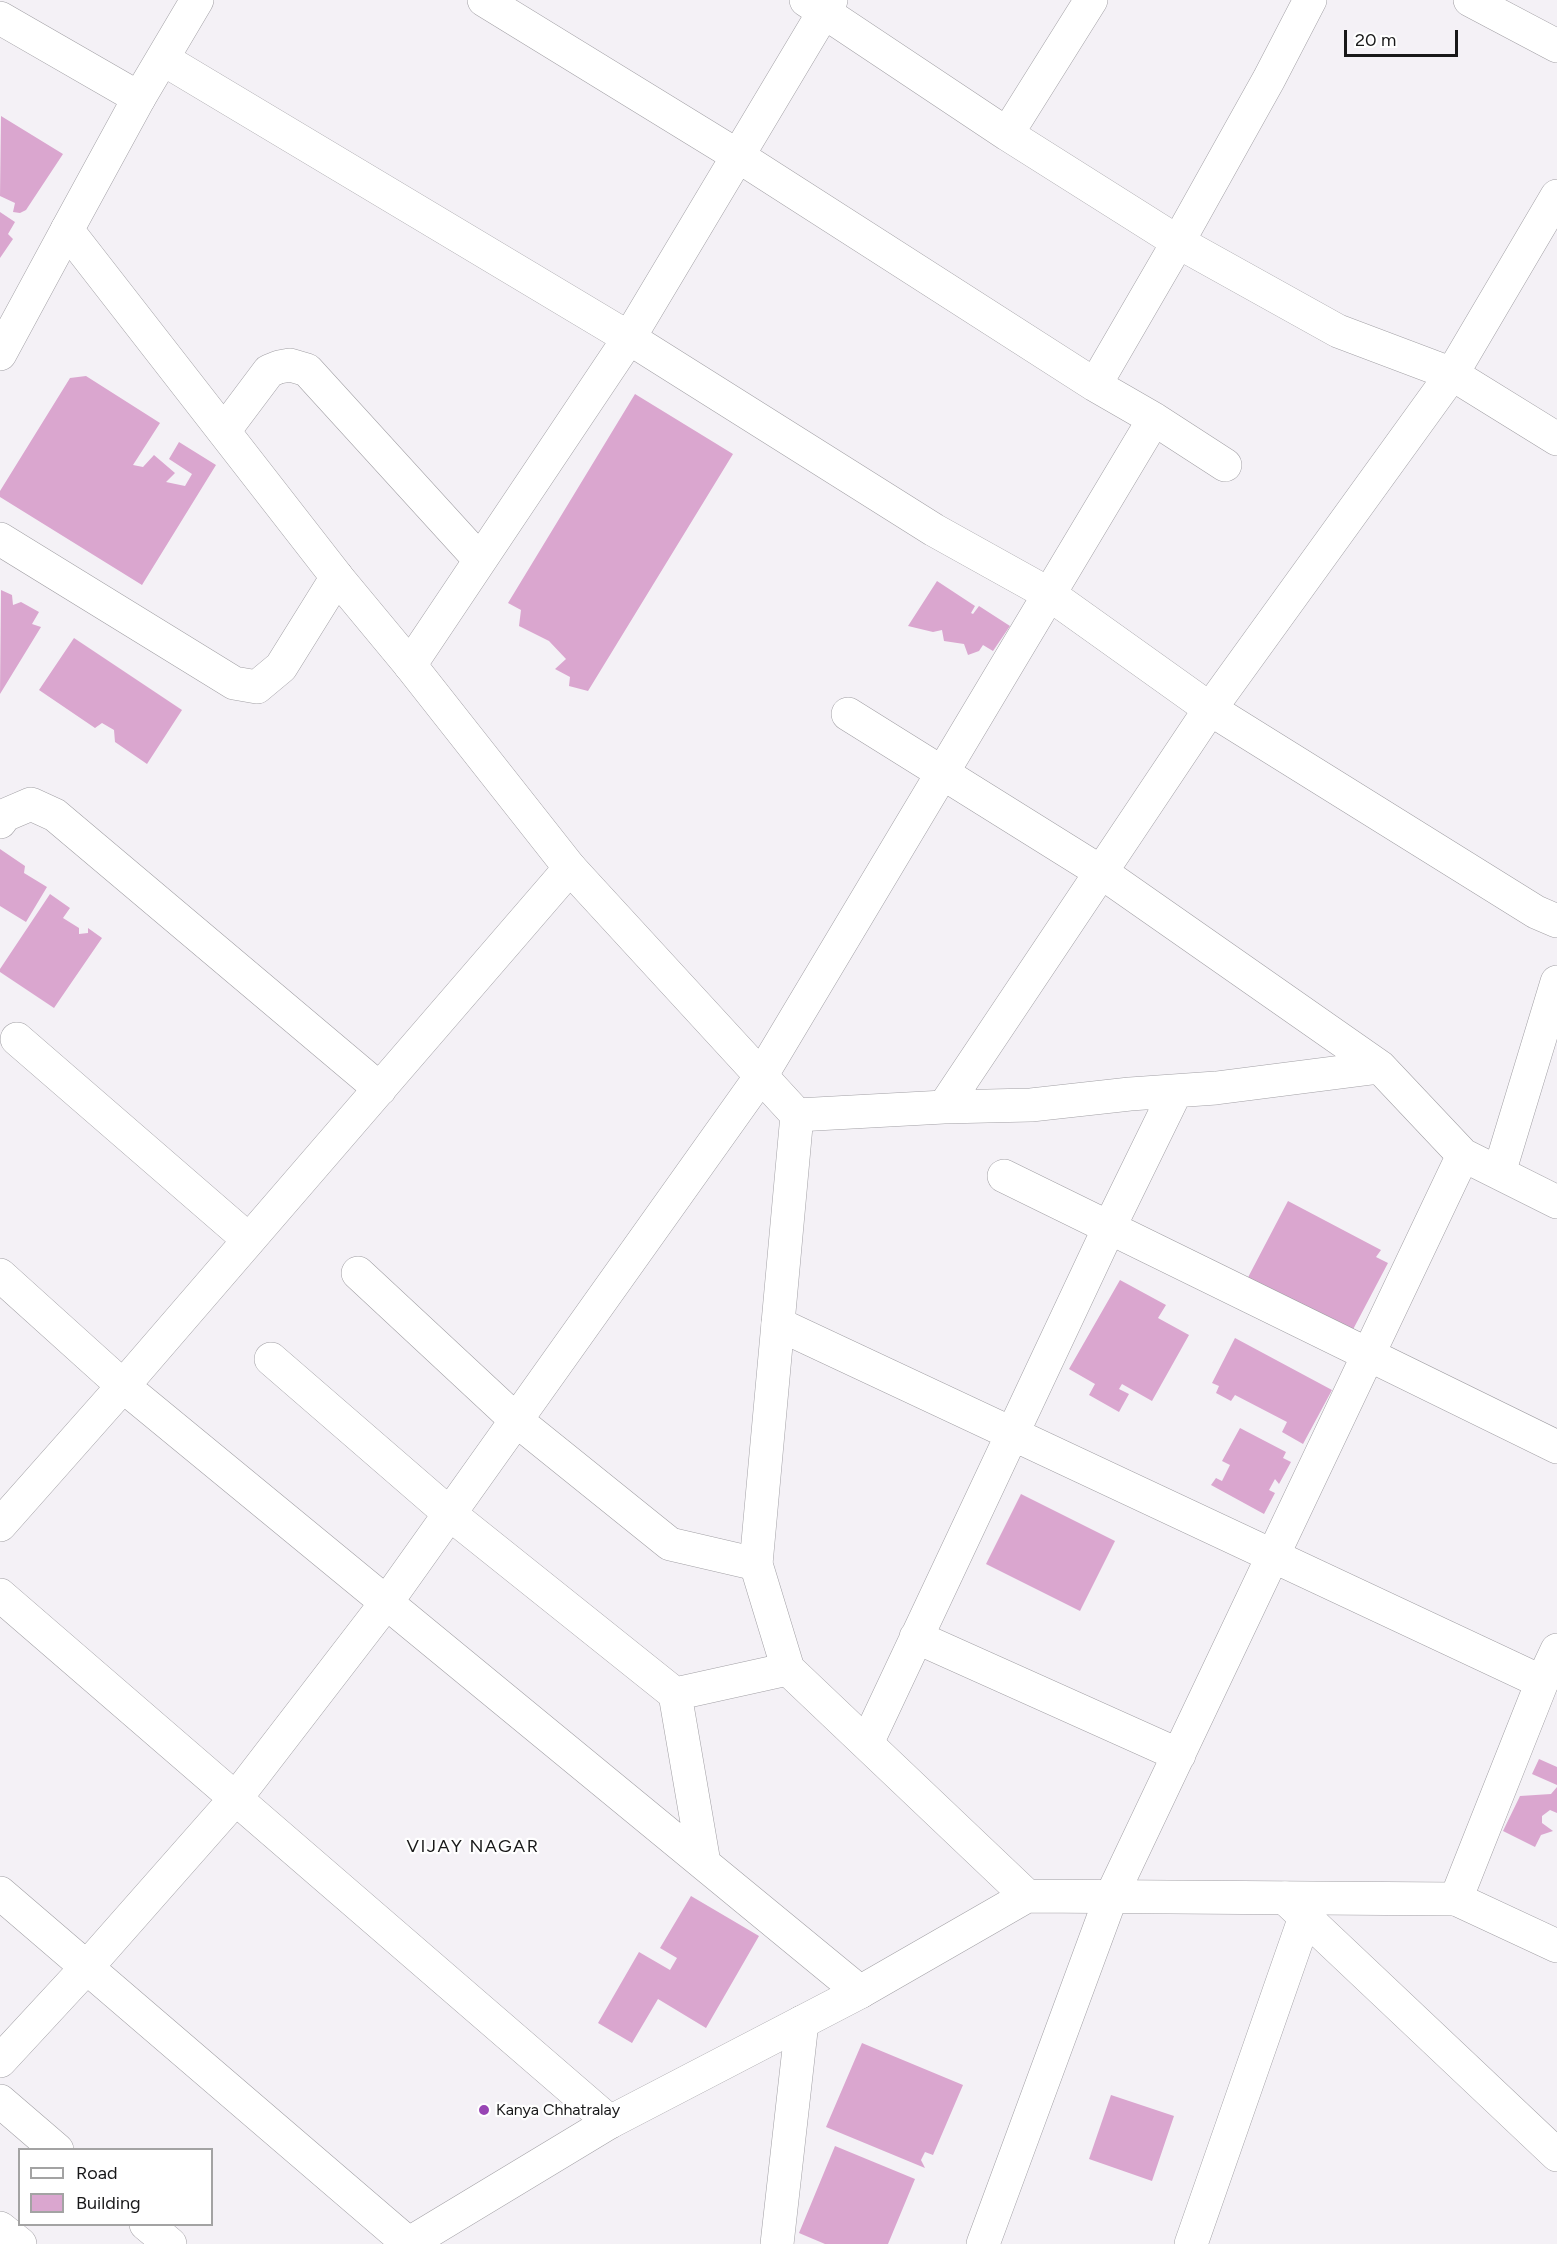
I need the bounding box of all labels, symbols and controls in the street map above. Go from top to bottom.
scale bar [1347,18,1461,56]
text: 20 m [1355,29,1396,51]
district label: VIJAY NAGAR [406,1836,540,1858]
place label: Kanya Chhatralay [496,2100,620,2120]
marker: Kanya Chhatralay [477,2103,491,2117]
legend [18,2148,213,2226]
text: Road [76,2162,117,2184]
text: Building [76,2192,141,2214]

